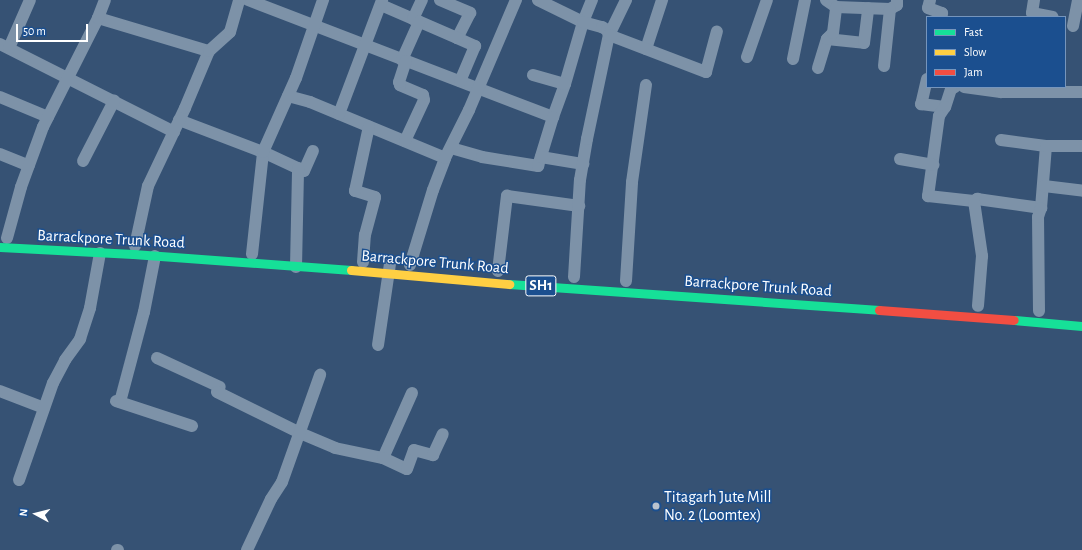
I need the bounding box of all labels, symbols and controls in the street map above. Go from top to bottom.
scale bar [18,16,90,42]
legend [926,16,1066,88]
text: 50 m [23,25,46,37]
text: Fast [964,26,983,38]
text: Slow [964,46,986,58]
text: Jam [964,66,983,78]
street label: Barrackpore Trunk Road [37,226,185,252]
street label: Barrackpore Trunk Road [361,246,509,278]
street label: Barrackpore Trunk Road [684,271,832,301]
road number: SH1 [525,273,557,299]
place label: Titagarh Jute Mill No. 2 (Loomtex) [664,487,771,525]
north arrow [16,494,56,534]
marker: Titagarh Jute Mill No. 2 (Loomtex) [651,501,661,511]
text: N [18,508,30,517]

